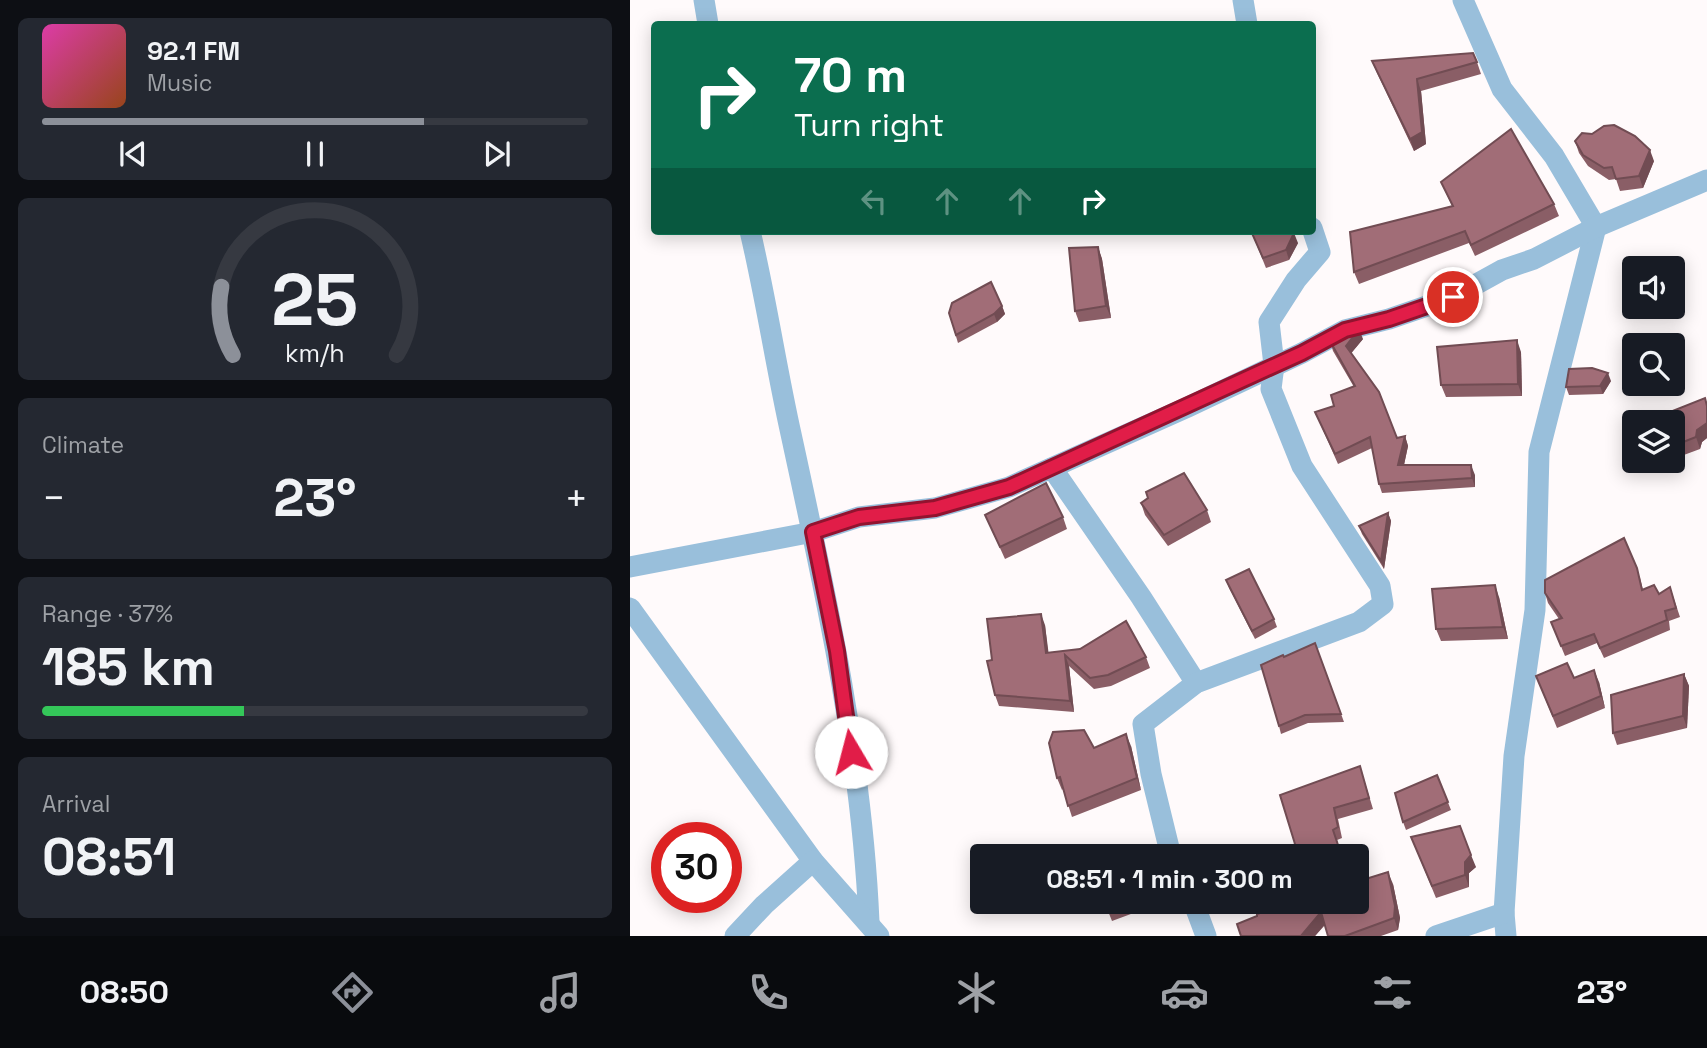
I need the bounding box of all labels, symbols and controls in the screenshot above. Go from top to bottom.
text: 92.1 FM [147,34,240,68]
text: 70 m [794,44,907,106]
icon: right [679,49,770,140]
text: Music [147,68,212,98]
text: Turn right [794,105,944,145]
icon: previous [114,135,152,173]
icon: pause [296,135,334,173]
icon: next [478,135,516,173]
icon: left [855,182,893,220]
icon: ahead [928,182,966,220]
icon: ahead [1001,182,1039,220]
icon: right [1074,182,1112,220]
text: 25 [272,253,358,346]
map controls [1622,256,1685,473]
button: sound [1622,256,1685,319]
pin [1423,267,1483,327]
icon: arrive [1434,278,1472,316]
button: search [1622,333,1685,396]
text: km/h [285,336,345,368]
button: layers [1622,410,1685,473]
text: Climate [42,430,124,460]
text: 23° [274,465,357,531]
text: − [42,474,66,522]
text: + [564,474,588,522]
text: Range · 37% [42,599,173,629]
text: 185 km [42,634,215,700]
position arrow [814,715,888,789]
text: Arrival [42,789,110,819]
speed limit sign: 30 [651,822,742,913]
text: 08:51 [42,824,176,890]
text: 08:51 · 1 min · 300 m [1046,862,1293,896]
icon: directions [328,968,377,1017]
icon: music [536,968,585,1017]
icon: phone [744,968,793,1017]
icon: climate [952,968,1001,1017]
icon: car [1160,968,1209,1017]
icon: filters [1368,968,1417,1017]
text: 08:50 [80,972,169,1012]
text: 23° [1576,972,1627,1012]

